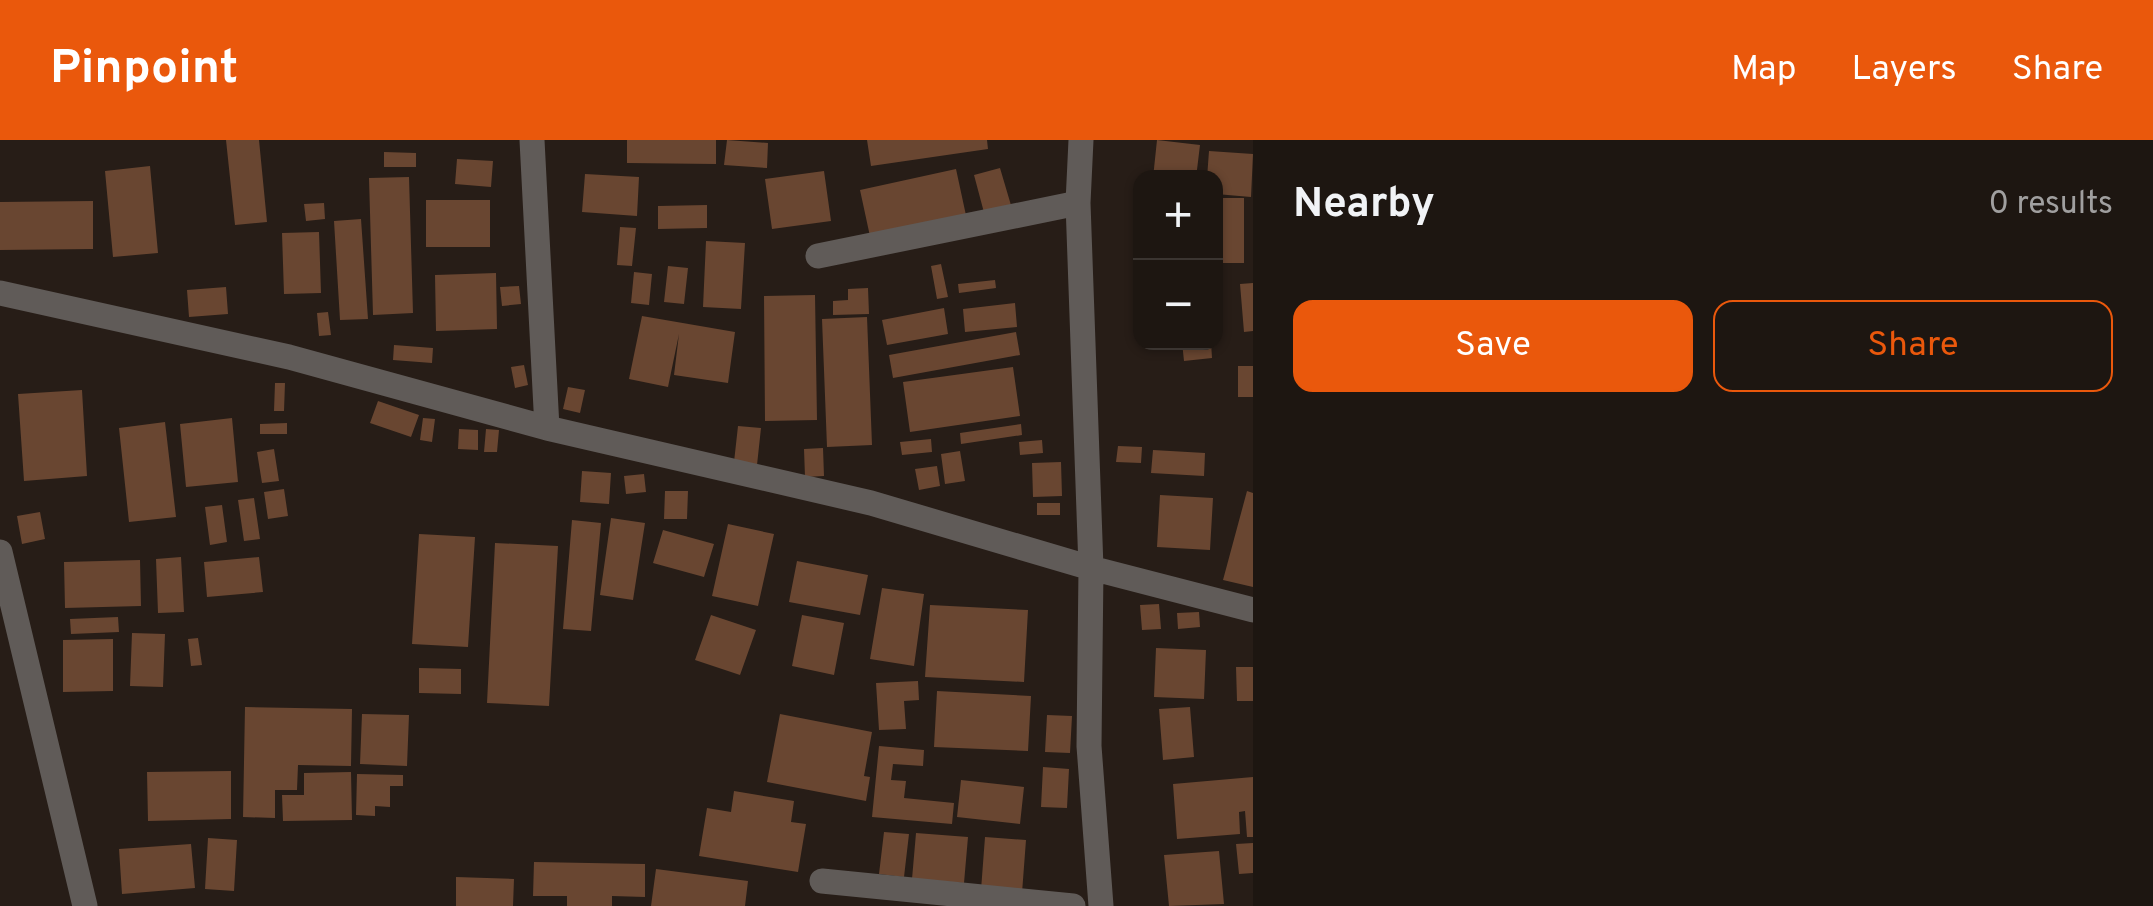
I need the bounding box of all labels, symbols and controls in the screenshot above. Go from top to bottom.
text: Pinpoint [50,40,238,100]
text: Map [1731,48,1797,92]
text: Layers [1852,48,1957,92]
text: Share [2012,48,2103,92]
map controls [1133,170,1223,350]
button: + [1133,170,1223,260]
text: Nearby [1293,179,1435,232]
text: 0 results [1988,185,2113,225]
button: − [1133,260,1223,350]
button: Save [1293,300,1693,392]
button: Share [1713,300,2113,392]

